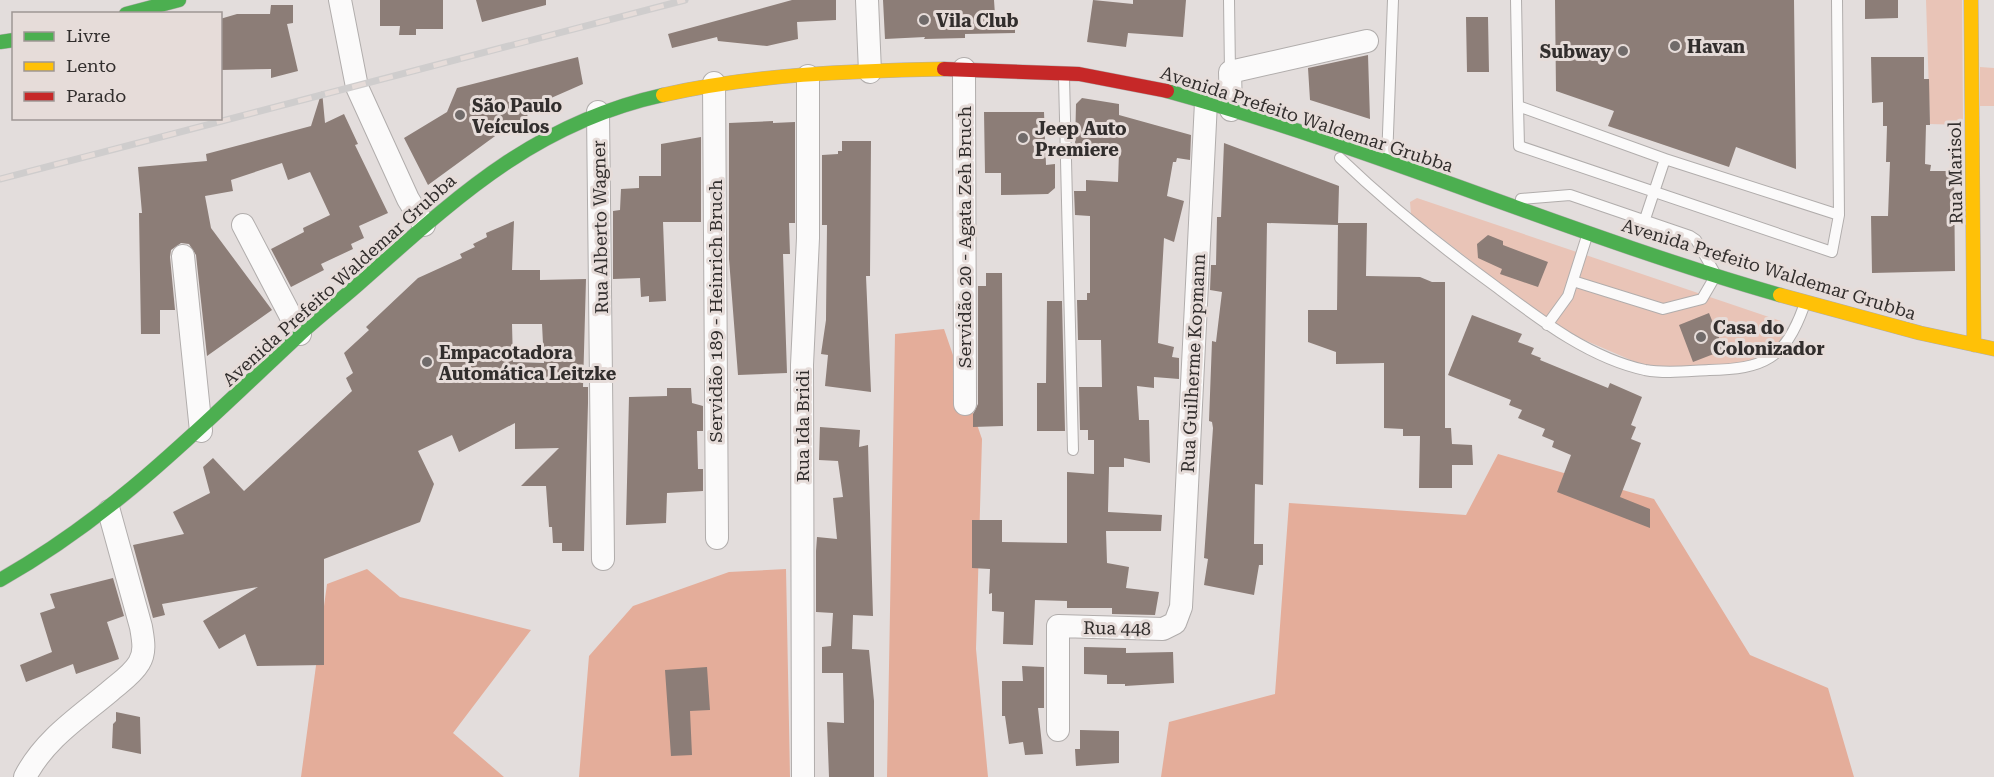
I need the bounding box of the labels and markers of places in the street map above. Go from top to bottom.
place label: Vila Club [936,10,1019,31]
marker: Vila Club [917,13,931,27]
place label: Havan [1687,36,1745,57]
marker: Havan [1668,39,1682,53]
place label: Subway [1540,41,1611,62]
marker: Subway [1616,44,1630,58]
place label: São Paulo Veículos [472,95,562,137]
marker: São Paulo Veículos [453,108,467,122]
place label: Jeep Auto Premiere [1035,118,1127,160]
marker: Jeep Auto Premiere [1016,131,1030,145]
place label: Casa do Colonizador [1713,317,1825,359]
marker: Casa do Colonizador [1694,330,1708,344]
place label: Empacotadora Automática Leitzke [439,342,617,384]
marker: Empacotadora Automática Leitzke [420,355,434,369]

